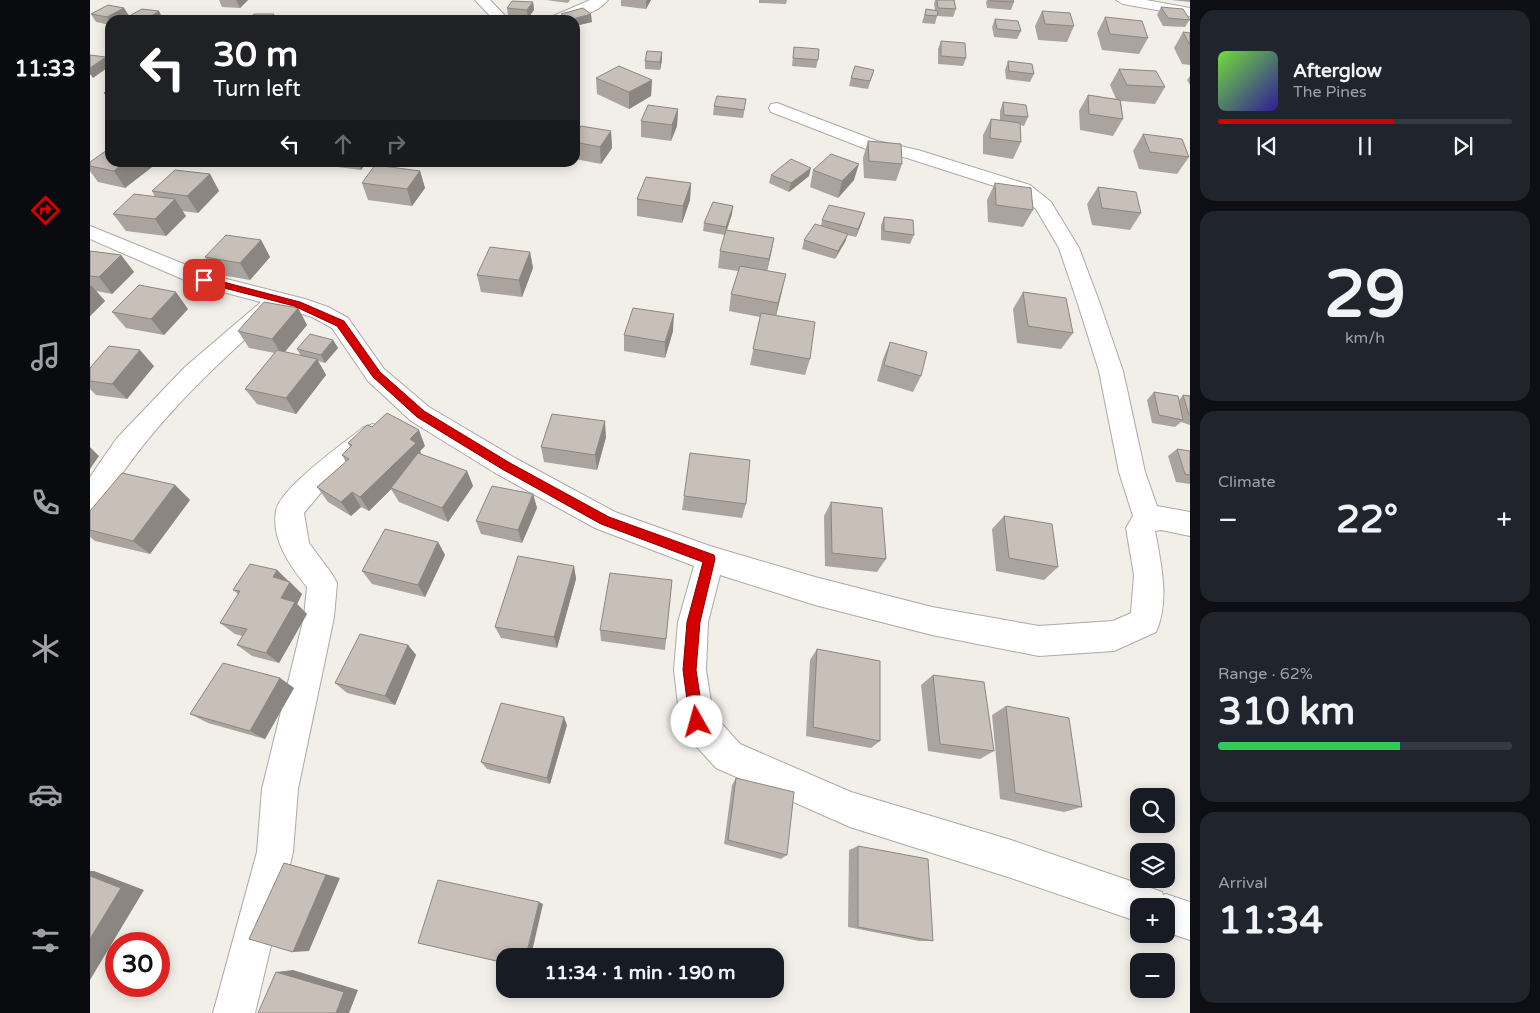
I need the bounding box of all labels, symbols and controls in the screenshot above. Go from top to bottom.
text: 30 m [213,34,298,76]
icon: left [130,35,195,100]
text: 11:33 [15,56,75,82]
text: Afterglow [1293,60,1382,82]
text: Turn left [213,76,301,102]
text: The Pines [1293,82,1367,102]
icon: left [276,130,304,158]
icon: ahead [329,130,357,158]
icon: right [382,130,410,158]
icon: previous [1253,132,1281,160]
icon: pause [1351,132,1379,160]
icon: next [1449,132,1477,160]
icon: directions [28,193,63,228]
text: 29 [1324,256,1406,335]
pin [183,259,225,301]
icon: arrive [190,266,218,294]
text: km/h [1345,328,1385,348]
icon: music [28,339,63,374]
text: Climate [1218,472,1276,492]
icon: phone [28,485,63,520]
text: 22° [1336,497,1398,543]
text: − [1218,503,1238,537]
text: + [1496,503,1512,537]
icon: climate [28,631,63,666]
text: Range · 62% [1218,664,1313,684]
text: 310 km [1218,689,1355,735]
position arrow [670,695,722,747]
icon: car [28,777,63,812]
map controls [1130,788,1175,998]
button: search [1130,788,1175,833]
button: layers [1130,843,1175,888]
text: Arrival [1218,873,1267,893]
button: + [1130,898,1175,943]
text: 11:34 [1218,898,1323,944]
icon: filters [28,923,63,958]
speed limit sign: 30 [105,932,170,997]
button: − [1130,953,1175,998]
text: 11:34 · 1 min · 190 m [544,962,736,984]

